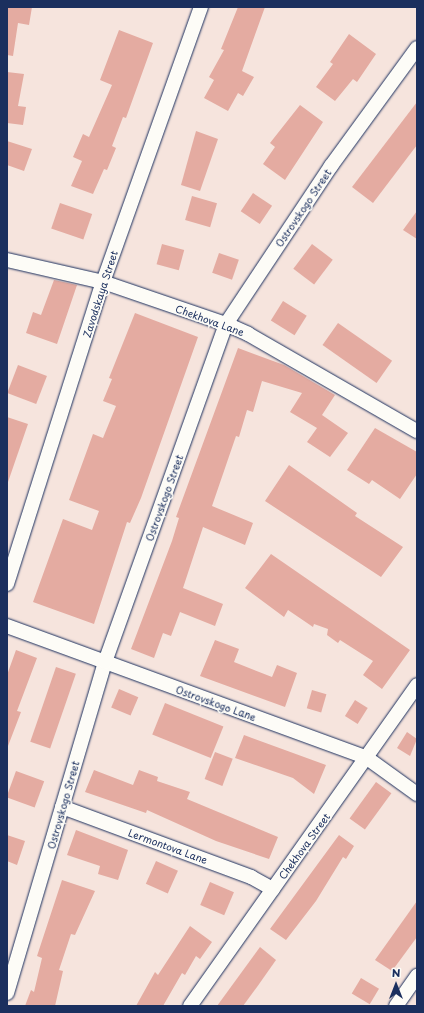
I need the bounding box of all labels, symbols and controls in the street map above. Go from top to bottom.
street label: Ostrovskogo Street [273,167,333,249]
street label: Zavodskaya Street [80,249,120,339]
street label: Chekhova Lane [174,302,246,338]
street label: Ostrovskogo Street [143,453,185,543]
street label: Ostrovskogo Lane [174,683,258,723]
street label: Ostrovskogo Street [45,759,81,851]
street label: Chekhova Street [276,810,332,882]
street label: Lermontova Lane [127,826,209,866]
text: N [392,964,400,981]
north arrow [376,965,416,1005]

